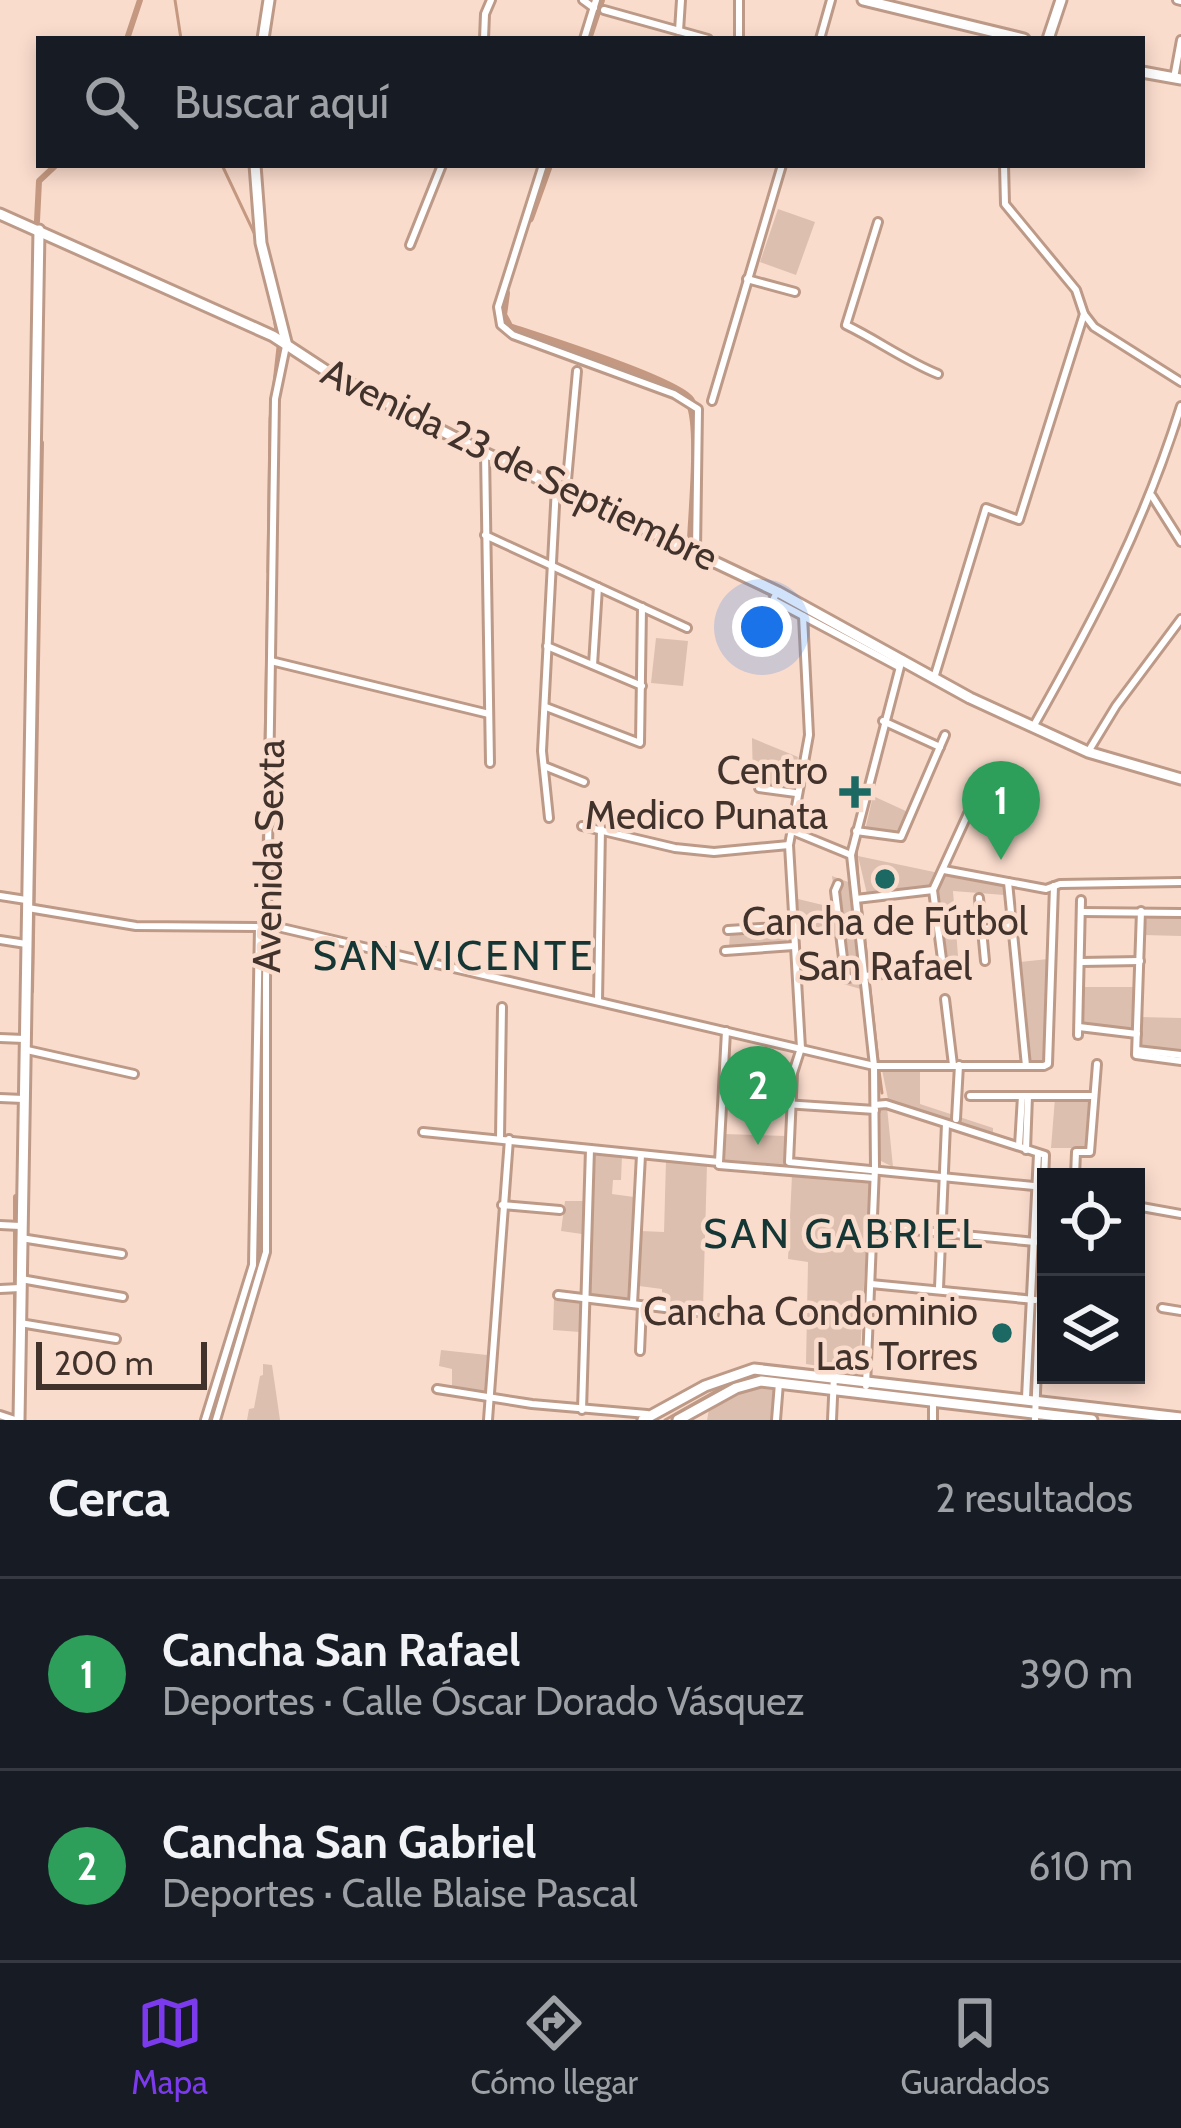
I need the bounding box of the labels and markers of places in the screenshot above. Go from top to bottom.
place label: Centro Medico Punata [585,746,828,839]
pin: 1 [962,761,1040,860]
marker: Centro Medico Punata [839,776,871,808]
marker: Cancha de Fútbol San Rafael [872,866,898,892]
place label: Cancha de Fútbol San Rafael [742,897,1028,990]
pin: 2 [719,1046,797,1145]
place label: Cancha Condominio Las Torres [643,1287,978,1380]
marker: Cancha Condominio Las Torres [989,1320,1015,1346]

